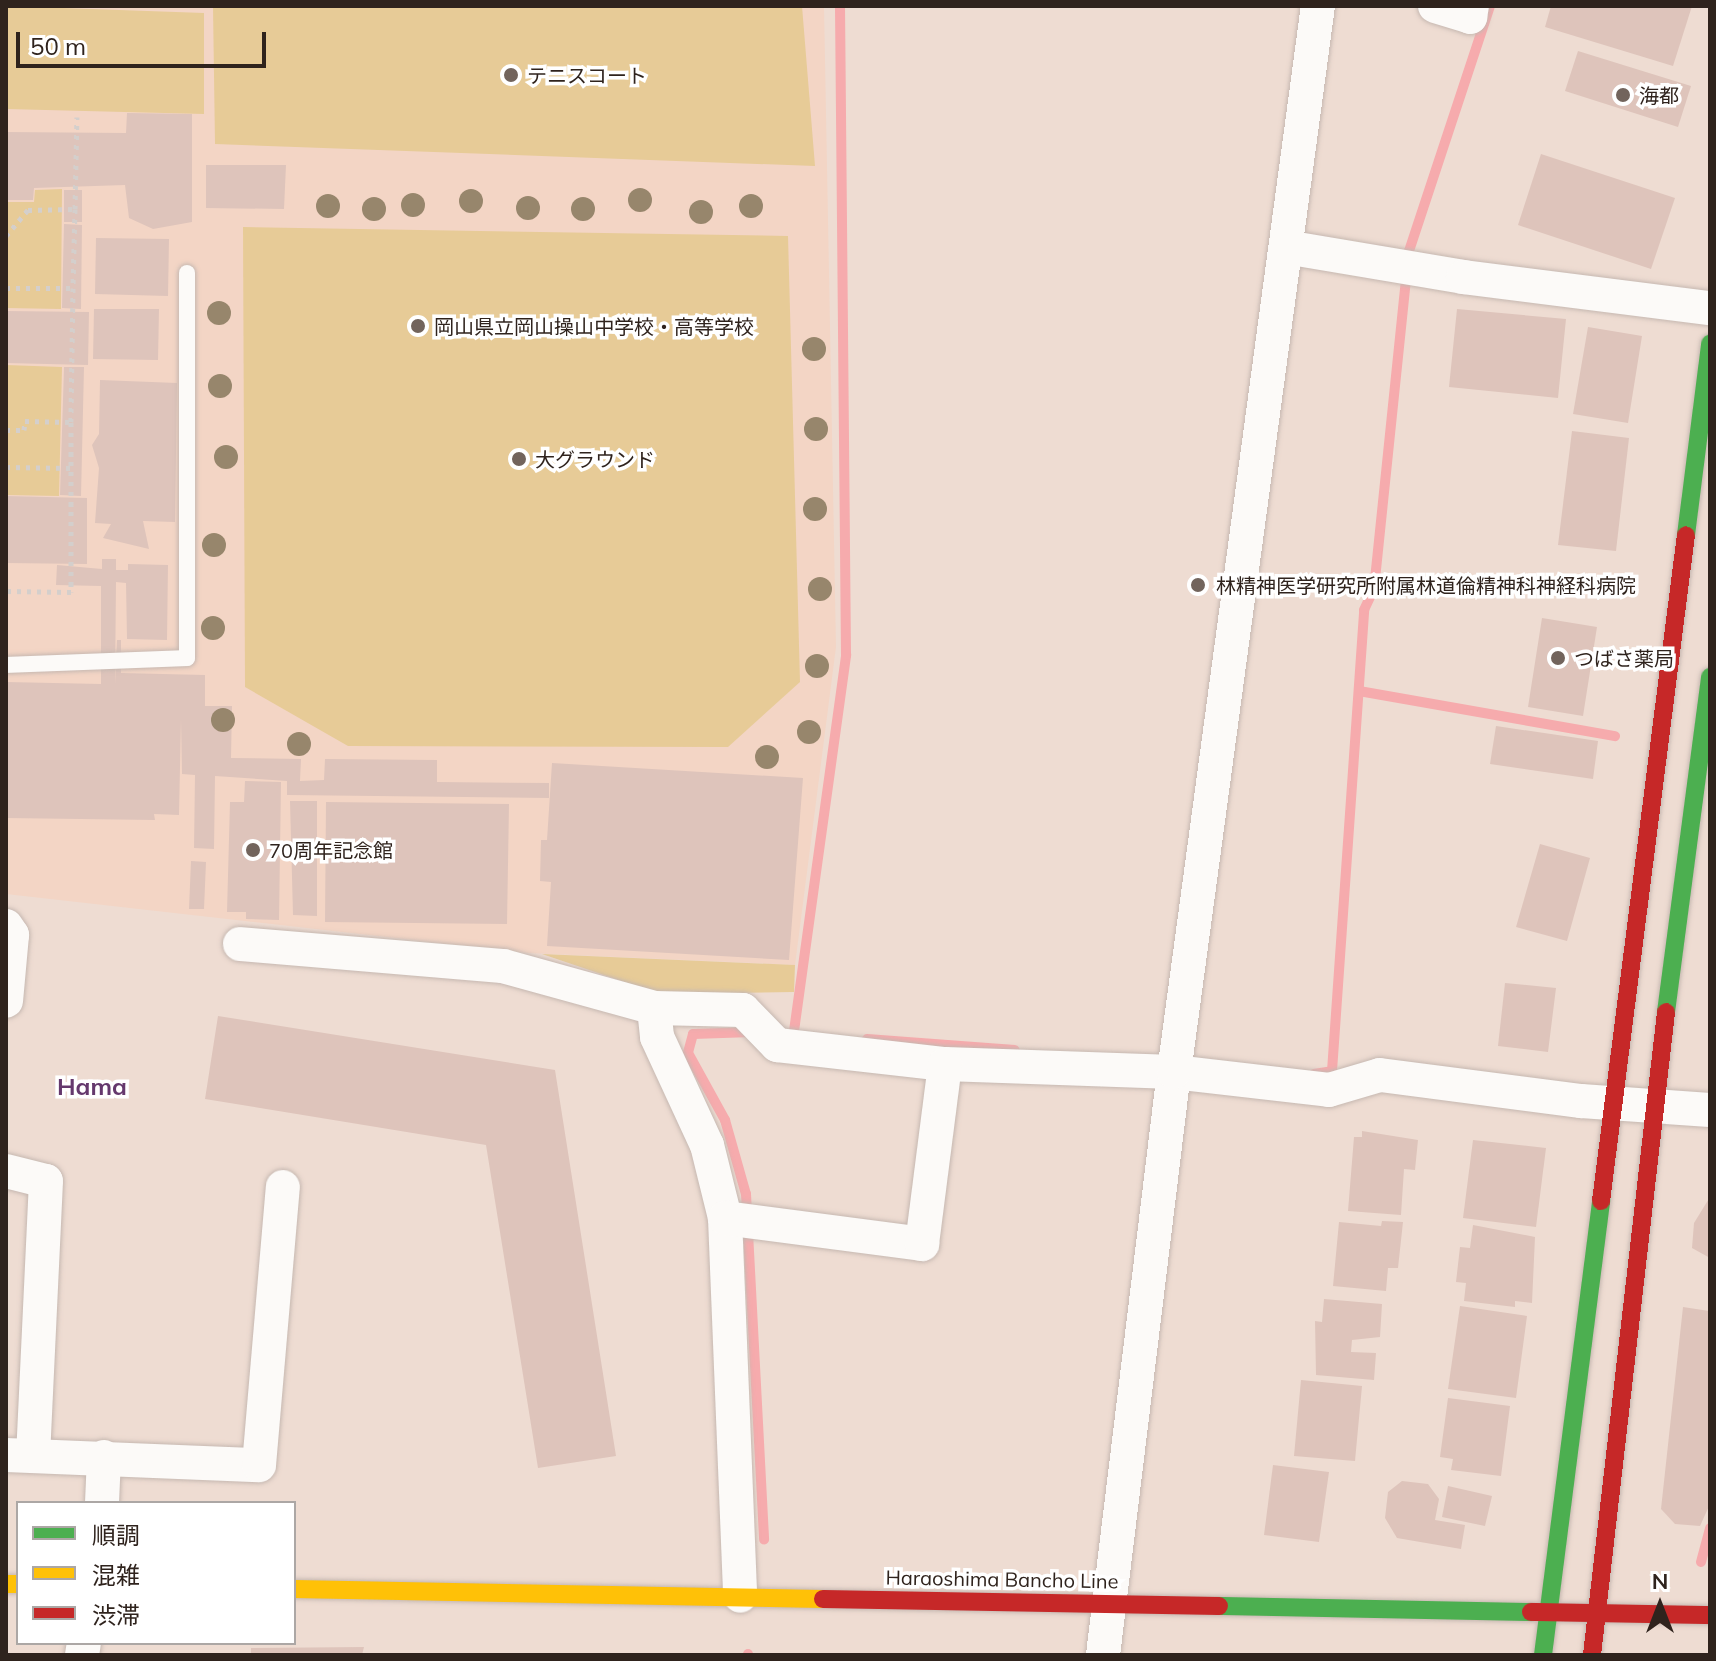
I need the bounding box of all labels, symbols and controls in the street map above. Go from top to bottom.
scale bar [20,16,270,66]
text: 50 m [30,31,86,61]
place label: テニスコート [527,63,647,87]
marker: テニスコート [502,66,520,84]
place label: 海都 [1639,83,1679,107]
marker: 海都 [1614,86,1632,104]
place label: 岡山県立岡山操山中学校・高等学校 [434,314,754,338]
marker: 岡山県立岡山操山中学校・高等学校 [409,317,427,335]
place label: 大グラウンド [535,447,655,471]
marker: 大グラウンド [510,450,528,468]
place label: 林精神医学研究所附属林道倫精神科神経科病院 [1216,573,1636,597]
marker: 林精神医学研究所附属林道倫精神科神経科病院 [1187,574,1209,596]
place label: つばさ薬局 [1574,646,1674,670]
marker: つばさ薬局 [1549,649,1567,667]
place label: 70周年記念館 [269,838,393,862]
marker: 70周年記念館 [244,841,262,859]
district label: Hama [57,1073,127,1101]
legend [16,1501,296,1645]
text: 順調 [92,1520,140,1550]
text: 混雑 [92,1560,140,1590]
street label: Haraoshima Bancho Line [885,1565,1119,1593]
north arrow [1620,1565,1700,1645]
text: N [1652,1567,1668,1595]
text: 渋滞 [92,1600,140,1630]

